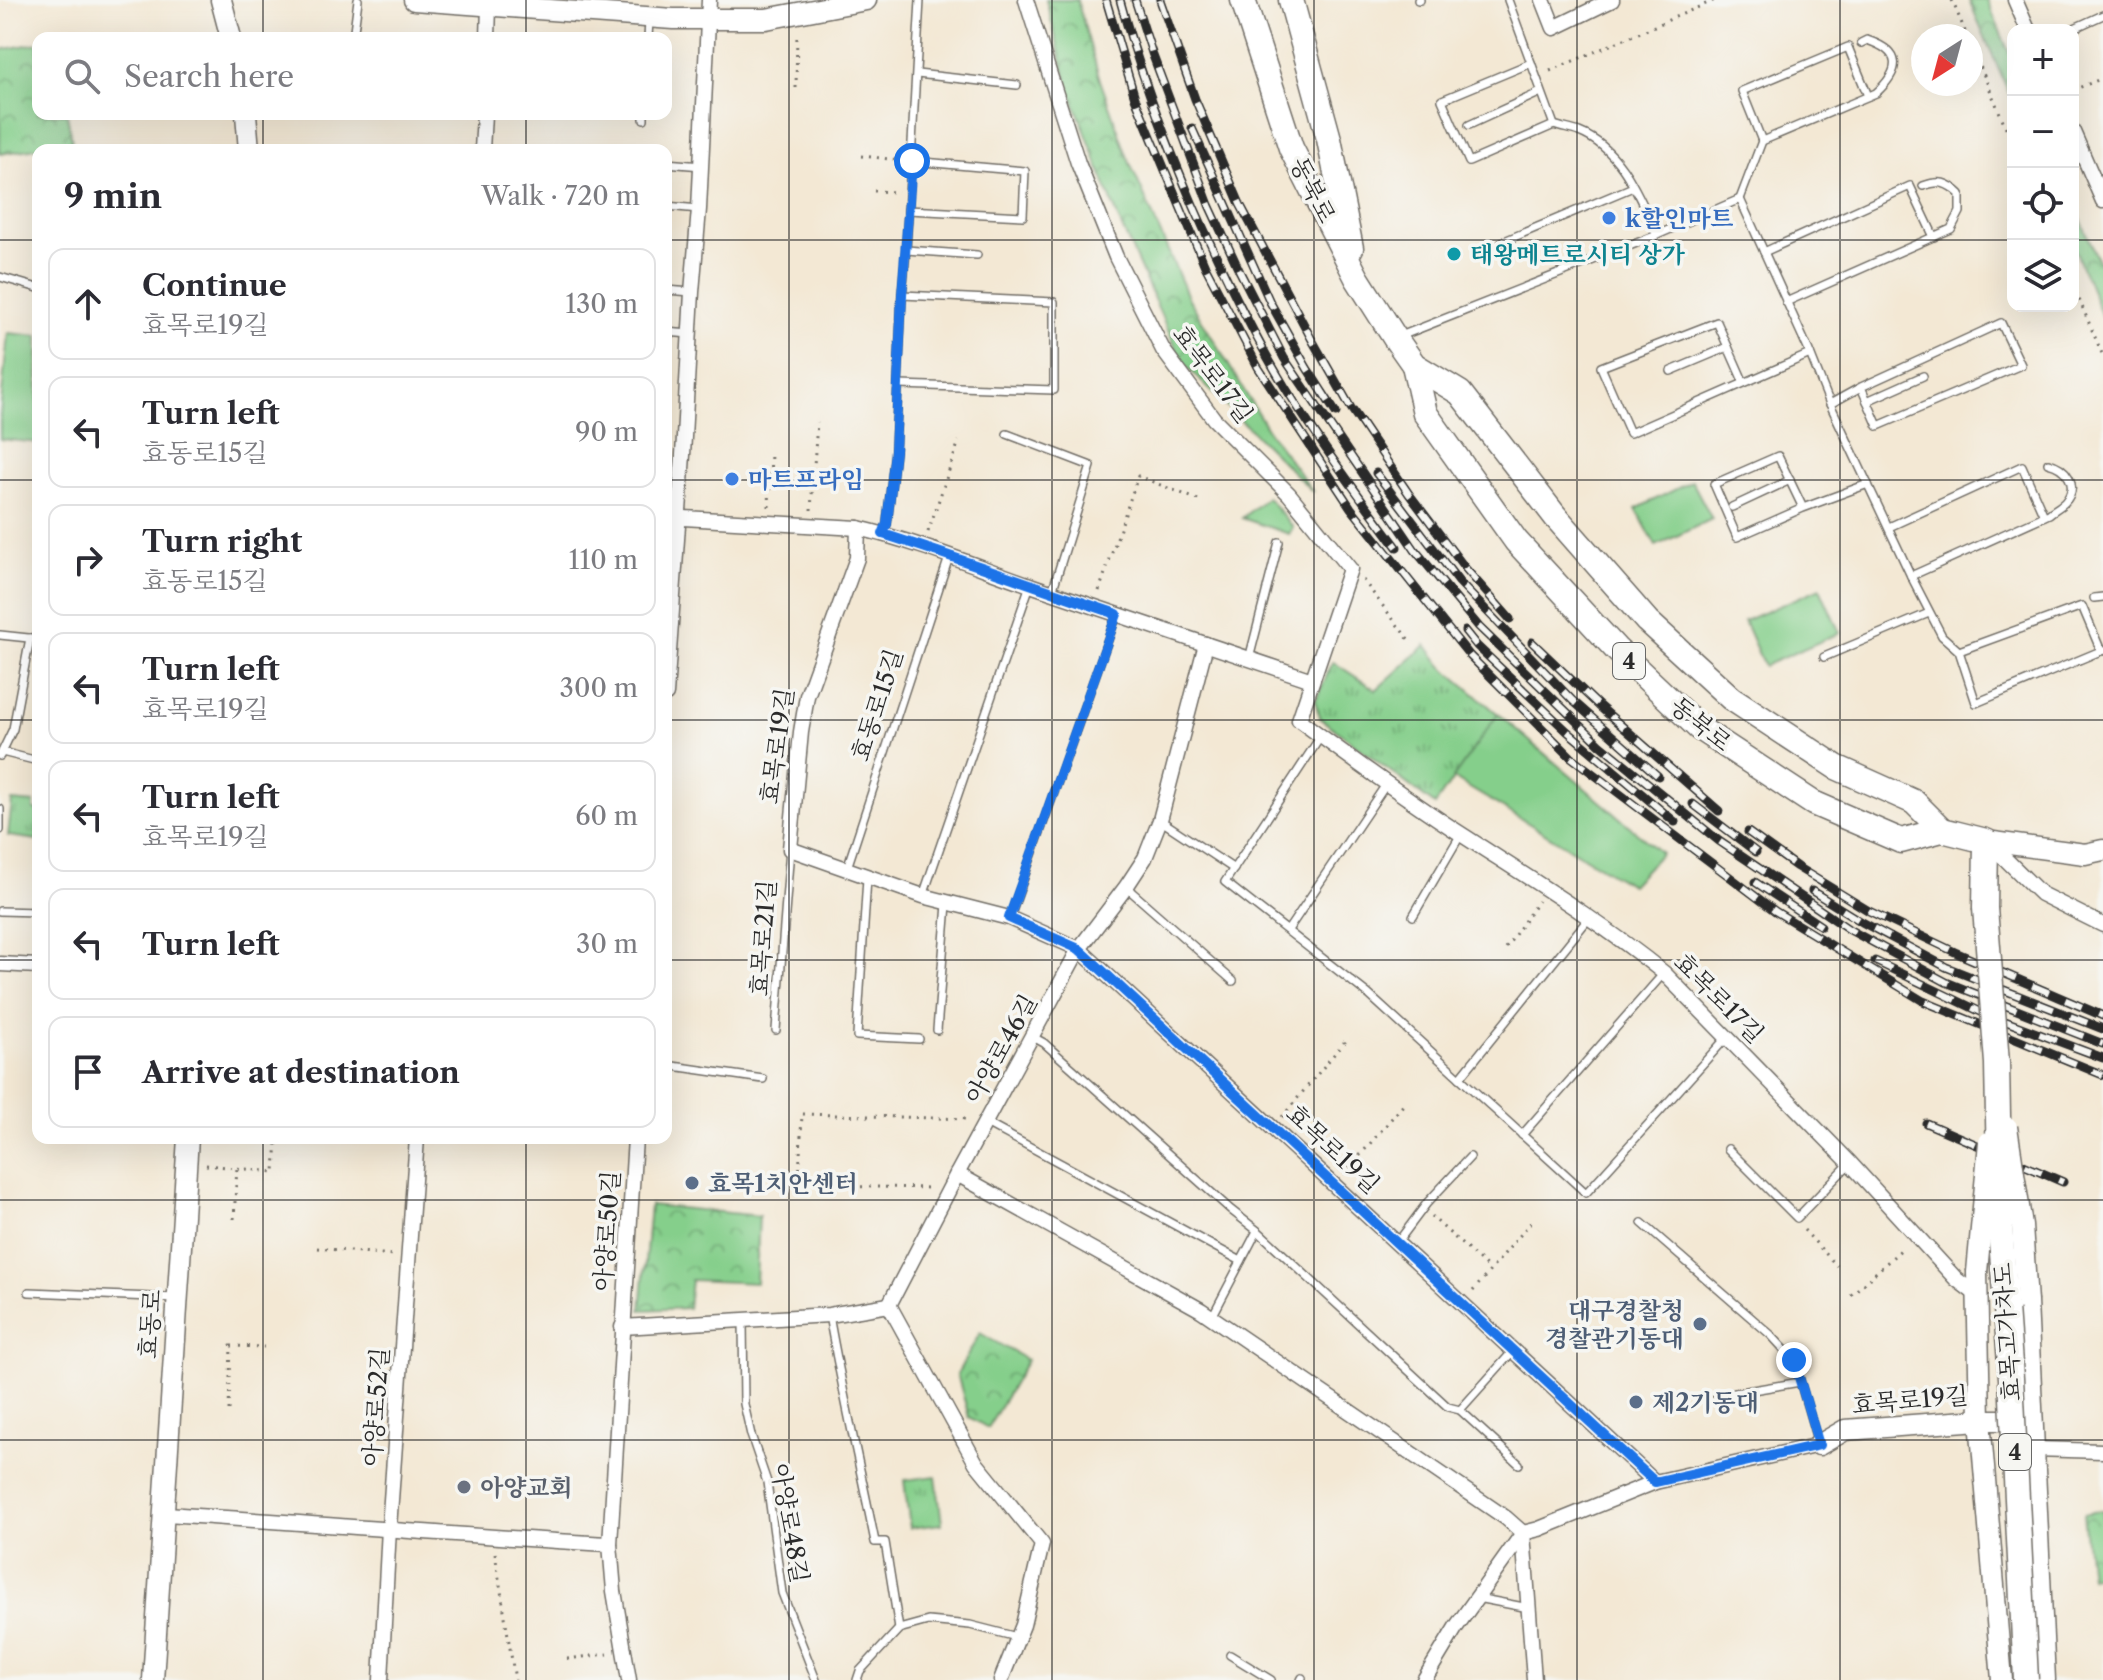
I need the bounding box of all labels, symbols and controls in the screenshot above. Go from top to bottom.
north arrow [1911,24,1983,96]
map controls [2007,24,2079,312]
button: + [2007,24,2079,96]
search box [32,32,672,120]
icon: search [60,54,104,98]
text: Search here [124,58,294,95]
button: − [2007,96,2079,168]
route start [894,143,930,179]
street label: 동북로 [1284,152,1342,228]
button: locate [2007,168,2079,240]
text: 9 min [64,175,162,217]
text: Walk · 720 m [481,180,640,212]
place label: k할인마트 [1625,204,1734,233]
marker: k할인마트 [1600,209,1618,227]
place label: 태왕메트로시티 상가 [1470,240,1685,269]
button: layers [2007,240,2079,312]
marker: 태왕메트로시티 상가 [1445,245,1463,263]
text: Continue [142,267,287,304]
icon: ahead [66,282,110,326]
text: 130 m [565,288,638,320]
text: 효목로19길 [142,309,269,341]
street label: 효목로17길 [1167,319,1259,429]
text: Turn left [142,395,279,432]
icon: left [66,410,110,454]
text: 90 m [575,416,638,448]
text: 효동로15길 [142,437,268,469]
place label: 마트프라임 [748,465,864,494]
marker: 마트프라임 [723,470,741,488]
text: Turn right [142,523,302,560]
icon: right [66,538,110,582]
text: 110 m [569,544,638,576]
text: 효동로15길 [142,565,268,597]
road number: 4 [1613,643,1645,679]
street label: 효동로15길 [845,645,909,765]
text: Turn left [142,651,279,688]
icon: left [66,666,110,710]
text: 300 m [560,672,638,704]
street label: 효목로19길 [755,686,799,806]
street label: 동북로 [1665,691,1737,757]
text: 효목로19길 [142,693,269,725]
text: Turn left [142,779,279,816]
icon: left [66,794,110,838]
text: 60 m [575,800,638,832]
text: 효목로19길 [142,821,269,853]
street label: 효목로21길 [744,879,782,997]
icon: left [66,922,110,966]
text: Turn left [142,926,279,963]
text: 30 m [576,928,638,960]
street label: 효목로17길 [1668,947,1770,1049]
street label: 아양로46길 [959,989,1043,1109]
icon: arrive [66,1050,110,1094]
text: Arrive at destination [142,1054,460,1091]
street label: 효목로19길 [1280,1099,1386,1199]
place label: 효목1치안센터 [708,1169,858,1198]
street label: 아양로50길 [588,1170,626,1292]
marker: 효목1치안센터 [683,1174,701,1192]
street label: 효목고가차도 [1988,1262,2026,1402]
street label: 효동로 [133,1288,167,1360]
place label: 대구경찰청 경찰관기동대 [1545,1296,1684,1353]
marker: 대구경찰청 경찰관기동대 [1691,1315,1709,1333]
route end [1776,1342,1812,1378]
street label: 아양로52길 [357,1346,395,1468]
street label: 효목로19길 [1851,1380,1969,1420]
place label: 제2기동대 [1652,1388,1759,1417]
marker: 제2기동대 [1627,1393,1645,1411]
road number: 4 [1999,1434,2031,1470]
street label: 아양로48길 [765,1461,815,1585]
place label: 아양교회 [480,1473,573,1502]
marker: 아양교회 [455,1478,473,1496]

